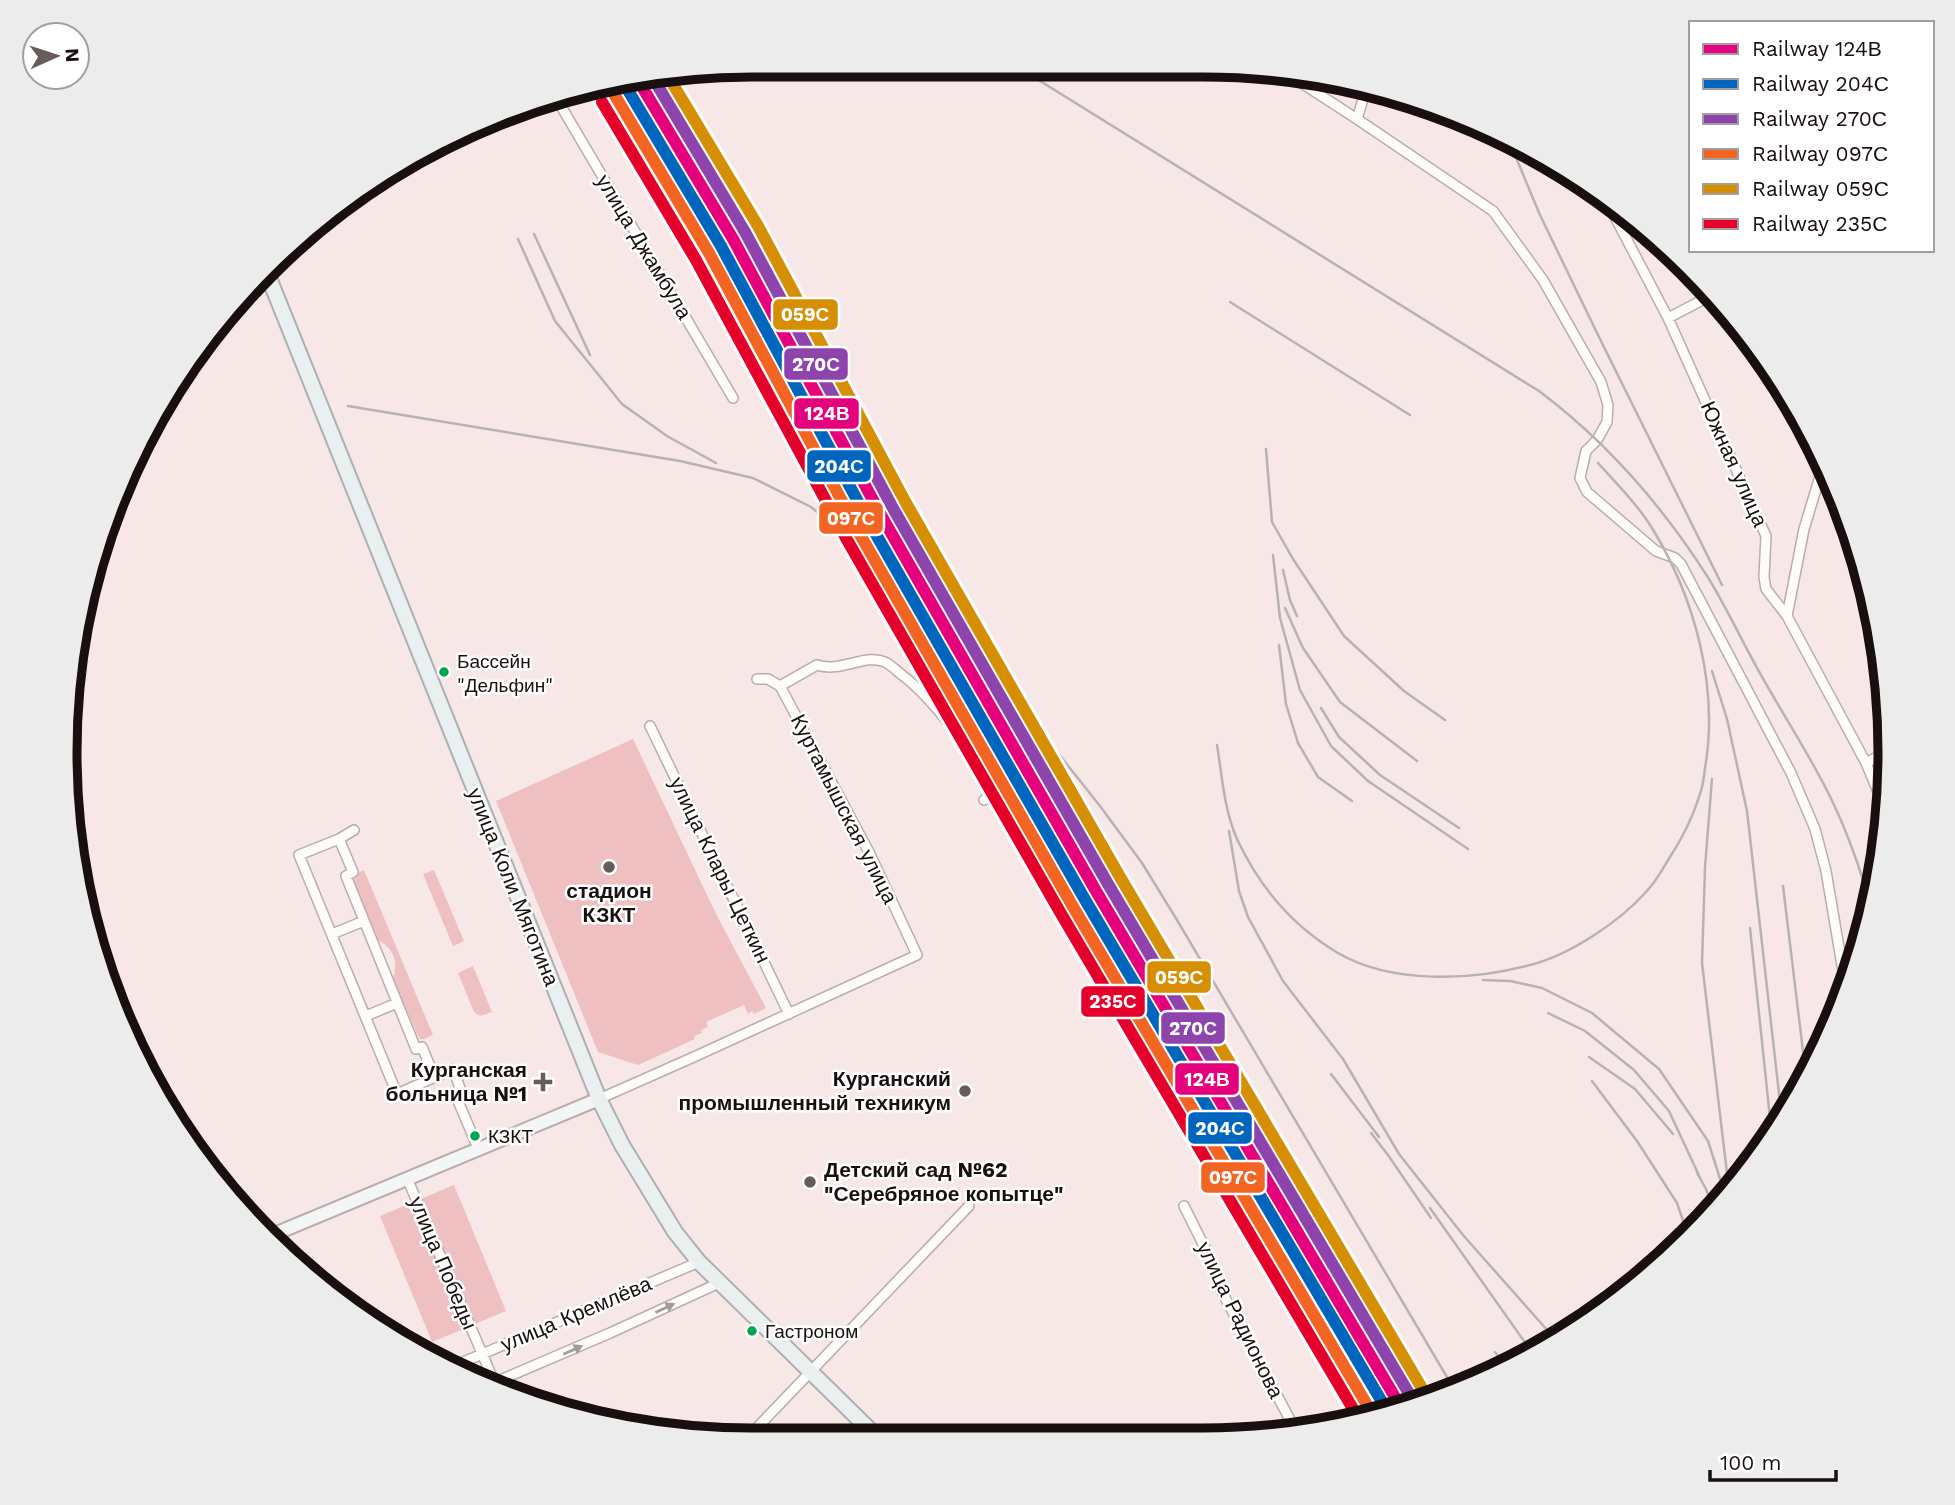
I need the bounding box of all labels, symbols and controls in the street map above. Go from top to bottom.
north arrow [21,21,91,91]
legend [1689,21,1934,252]
text: Railway 124В [1752,36,1882,61]
text: N [61,47,84,63]
text: Railway 204С [1752,71,1889,96]
text: Railway 270С [1752,106,1887,131]
text: Railway 097С [1752,141,1888,166]
street label: улица Джамбула [591,170,698,324]
text: Railway 059С [1752,176,1889,201]
text: Railway 235С [1752,211,1887,236]
line badge: 059С [772,298,839,331]
text: 059С [781,303,830,326]
line badge: 270С [783,347,849,381]
text: 270С [792,353,840,376]
line badge: 124В [793,397,860,430]
street label: Южная улица [1696,397,1773,531]
text: 124В [804,402,850,425]
line badge: 204С [806,449,872,483]
text: 204С [814,455,864,478]
line badge: 097С [818,501,884,535]
text: 097С [827,507,876,530]
place label: Бассейн "Дельфин" [457,650,553,697]
marker: Бассейн "Дельфин" [437,665,451,679]
street label: Куртамышская улица [786,710,903,908]
street label: улица Клары Цеткин [665,773,776,967]
street label: улица Коли Мяготина [462,784,565,990]
marker: стадион КЗКТ [601,859,617,875]
place label: стадион КЗКТ [566,878,652,927]
line badge: 059С [1146,960,1212,994]
text: 059С [1155,966,1204,989]
line badge: 235С [1080,985,1146,1018]
text: 235С [1089,990,1137,1013]
line badge: 270С [1160,1011,1226,1045]
text: 270С [1169,1017,1217,1040]
place label: Курганская больница №1 [386,1057,527,1106]
line badge: 124В [1174,1062,1240,1096]
place label: Курганский промышленный техникум [679,1066,951,1115]
text: 124В [1184,1068,1230,1091]
marker: Курганская больница №1 [533,1072,553,1092]
marker: Курганский промышленный техникум [957,1083,973,1099]
line badge: 204С [1187,1111,1253,1145]
text: 204С [1195,1117,1245,1140]
place label: КЗКТ [488,1125,533,1148]
marker: КЗКТ [468,1129,482,1143]
place label: Детский сад №62 "Серебряное копытце" [824,1157,1063,1206]
line badge: 097С [1200,1161,1266,1194]
text: 097С [1209,1166,1258,1189]
marker: Детский сад №62 "Серебряное копытце" [802,1174,818,1190]
street label: улица Победы [404,1193,483,1333]
street label: улица Радионова [1192,1237,1289,1403]
street label: улица Кремлёва [497,1270,655,1357]
one-way arrow [655,1303,675,1314]
place label: Гастроном [765,1320,858,1343]
marker: Гастроном [745,1324,759,1338]
one-way arrow [563,1344,584,1355]
scale bar [1710,1438,1836,1482]
text: 100 m [1720,1450,1782,1475]

